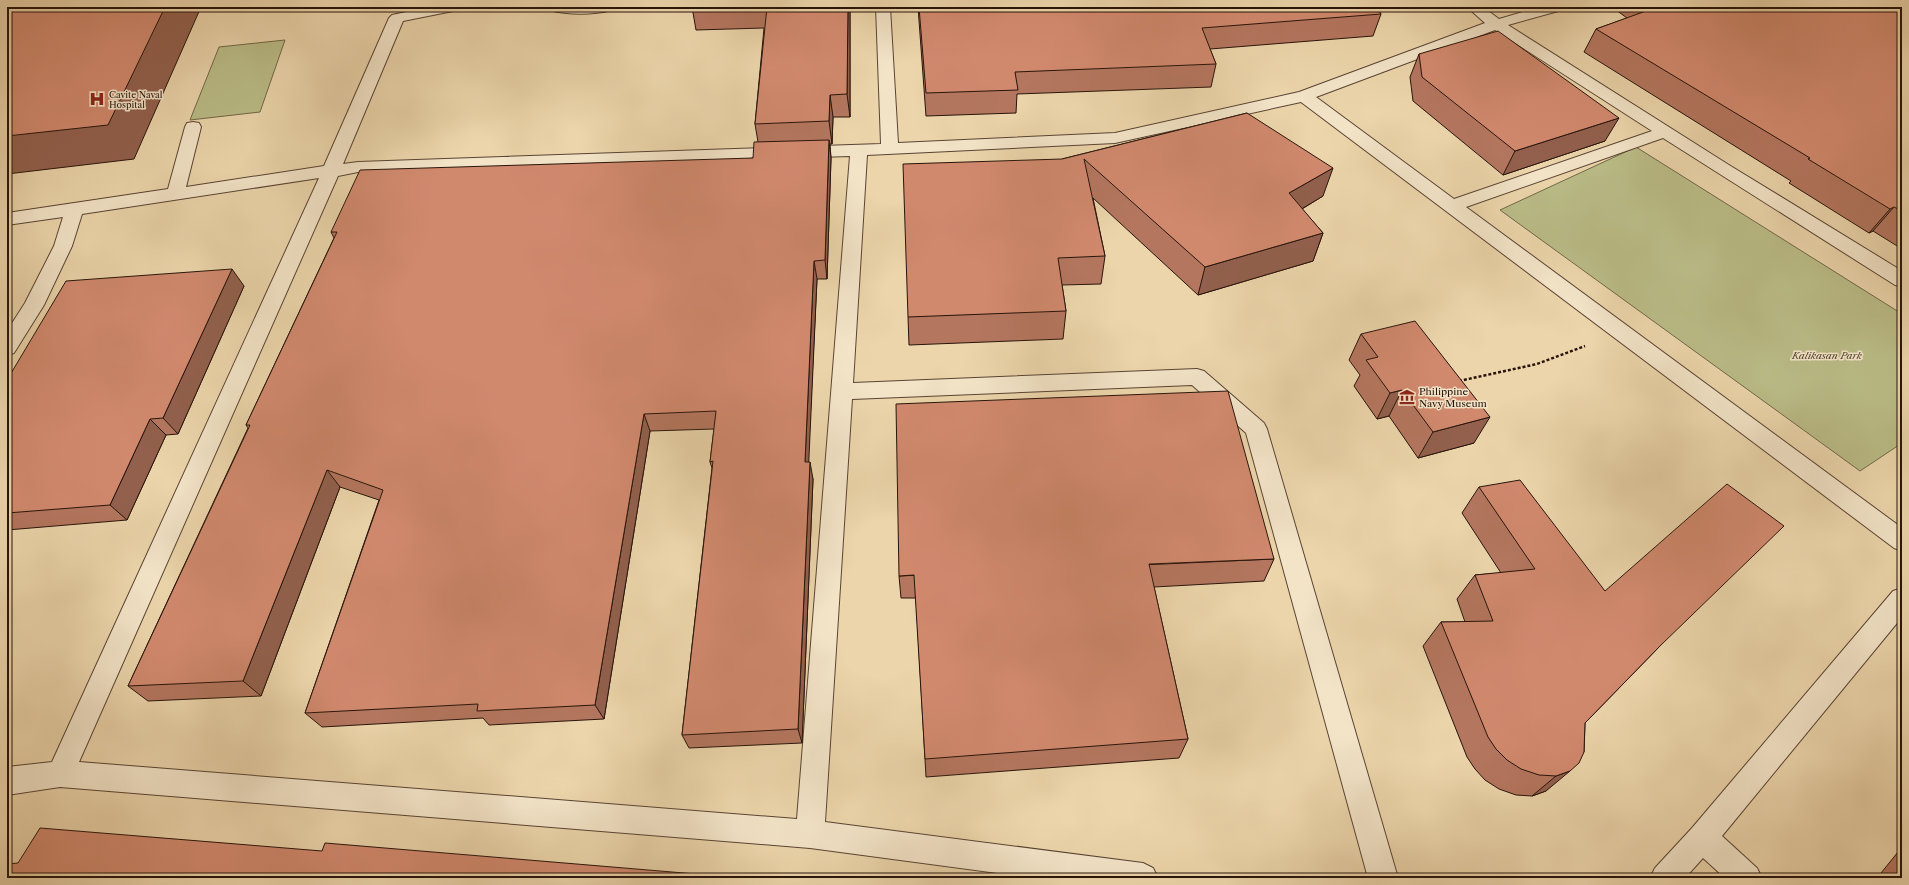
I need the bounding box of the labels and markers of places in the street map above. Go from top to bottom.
place label: Cavite Naval Hospital [109,89,163,110]
hospital icon: Cavite Naval Hospital [88,90,106,108]
place label: Philippine Navy Museum [1419,385,1488,410]
museum icon: Philippine Navy Museum [1398,388,1416,406]

